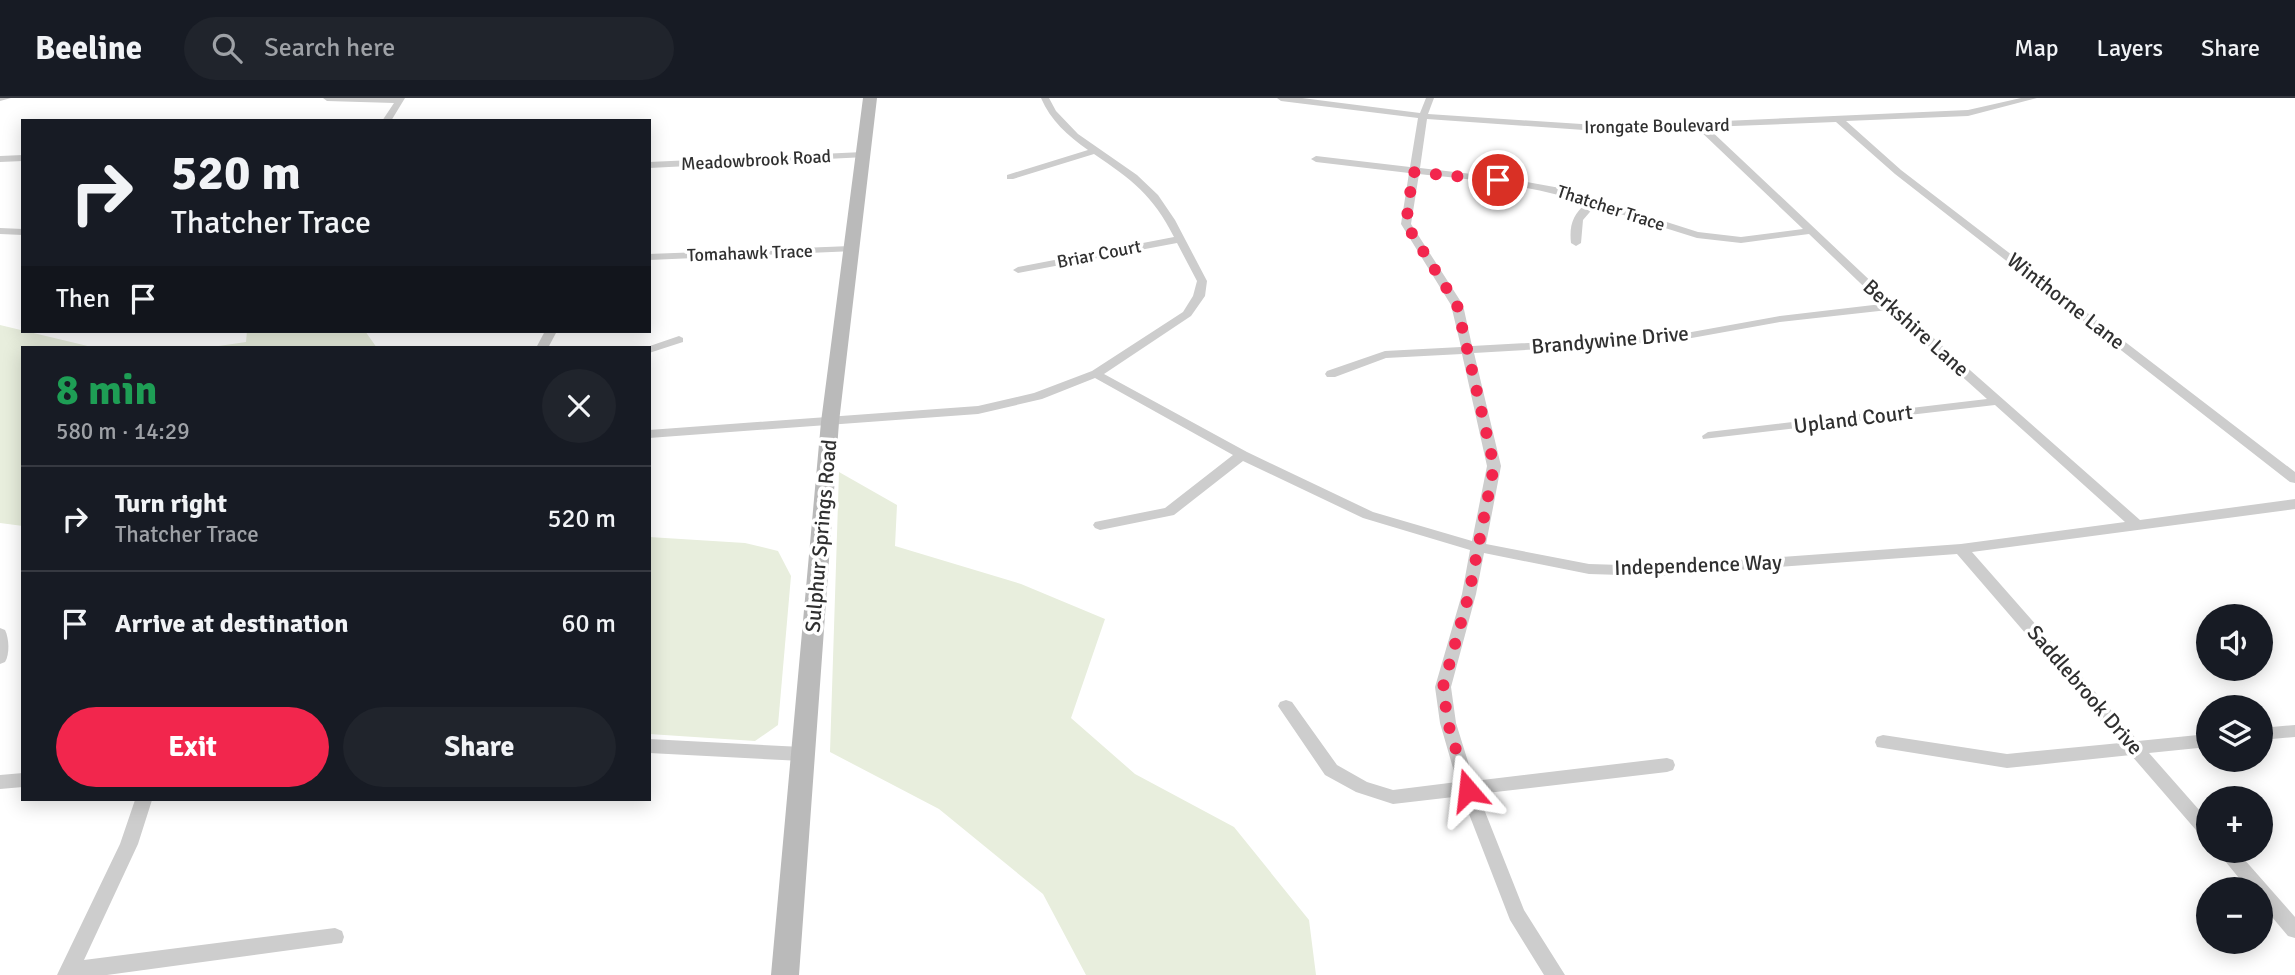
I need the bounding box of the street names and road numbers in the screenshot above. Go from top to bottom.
street label: Irongate Boulevard [1584,114,1730,138]
street label: Meadowbrook Road [680,145,832,175]
street label: Thatcher Trace [1554,180,1668,236]
street label: Briar Court [1055,235,1143,273]
street label: Tomahawk Trace [687,240,813,266]
street label: Winthorne Lane [2002,247,2130,355]
street label: Berkshire Lane [1858,274,1974,382]
street label: Brandywine Drive [1530,320,1690,360]
street label: Upland Court [1792,399,1914,439]
street label: Sulphur Springs Road [800,438,842,634]
street label: Independence Way [1614,549,1782,581]
street label: Saddlebrook Drive [2022,620,2148,760]

